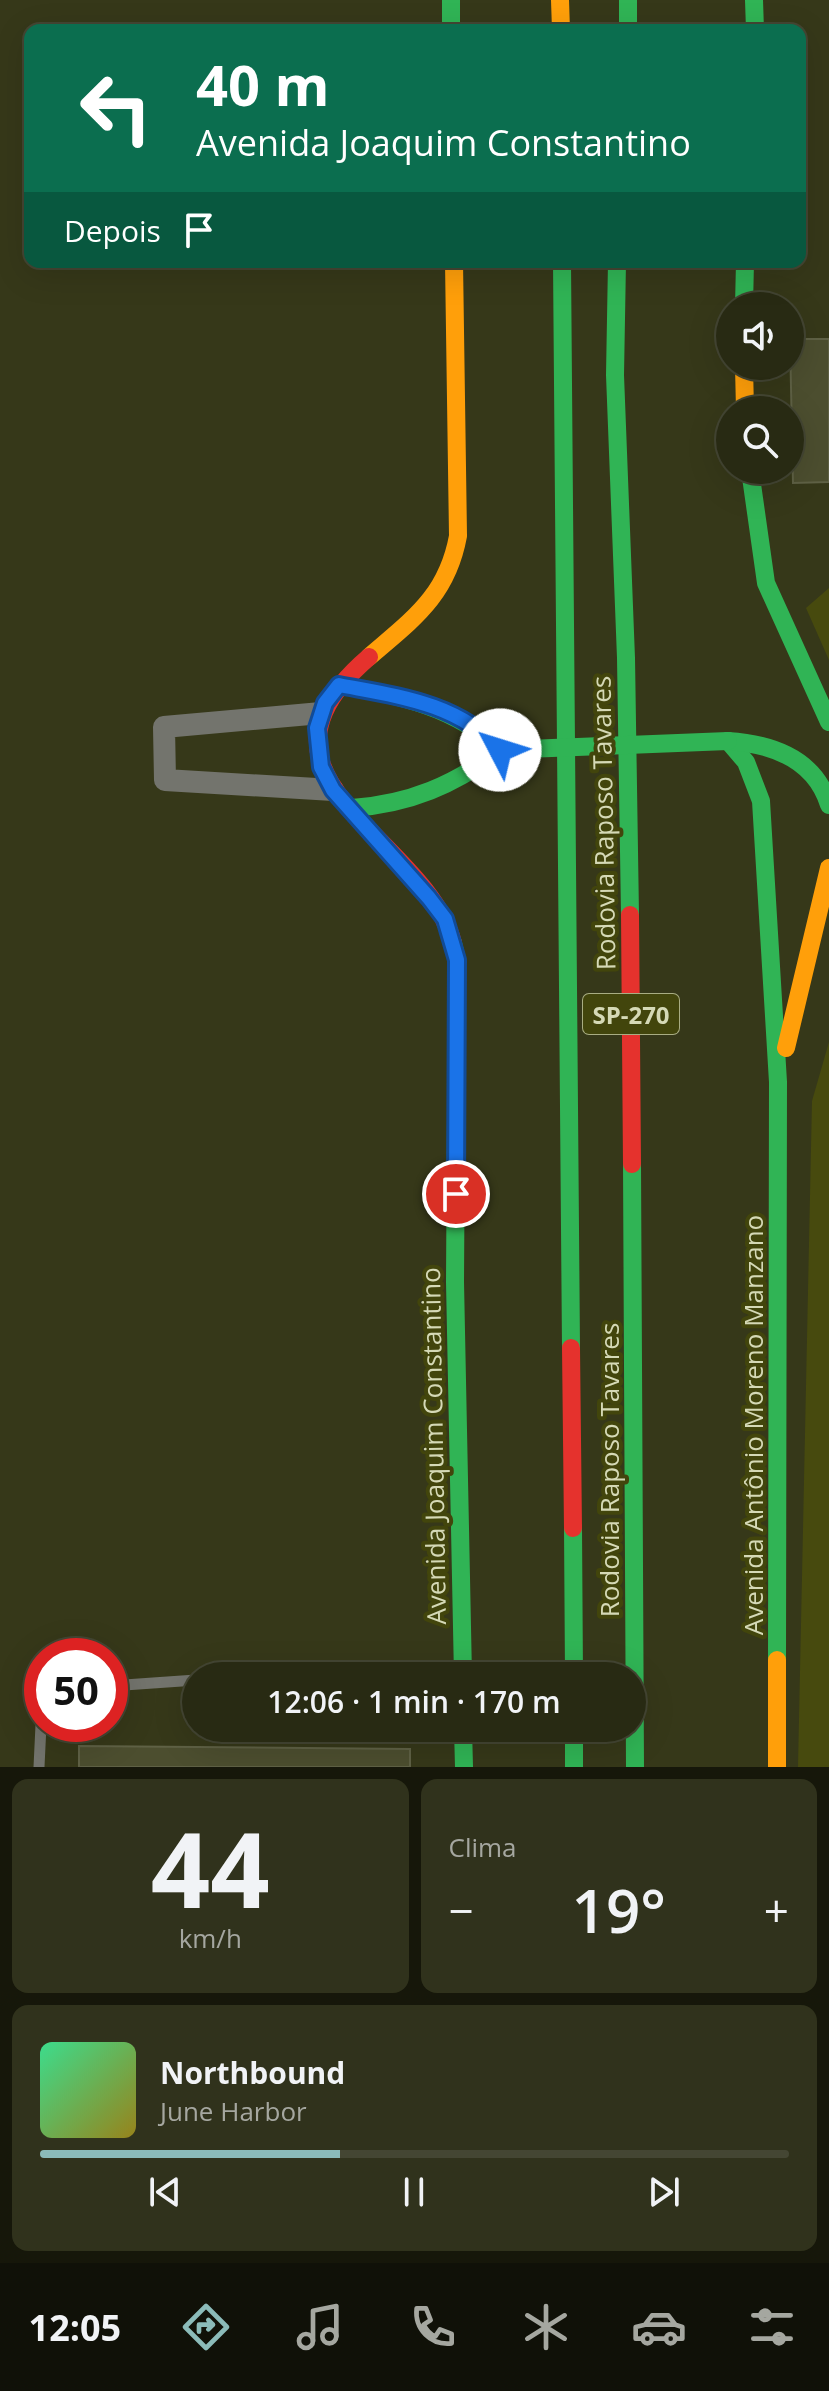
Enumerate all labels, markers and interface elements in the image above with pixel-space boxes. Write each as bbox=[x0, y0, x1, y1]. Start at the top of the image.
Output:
text: 40 m bbox=[196, 46, 330, 122]
icon: left bbox=[64, 56, 168, 160]
text: Avenida Joaquim Constantino bbox=[196, 118, 691, 167]
icon: arrive bbox=[177, 208, 221, 252]
text: Depois bbox=[64, 210, 161, 251]
map controls bbox=[716, 292, 804, 484]
button: sound bbox=[716, 292, 804, 380]
button: search bbox=[716, 396, 804, 484]
street label: Rodovia Raposo Tavares bbox=[582, 675, 624, 971]
position arrow bbox=[458, 708, 542, 792]
road number: SP-270 bbox=[583, 994, 679, 1034]
pin bbox=[422, 1160, 490, 1228]
icon: arrive bbox=[434, 1172, 478, 1216]
street label: Avenida Antônio Moreno Manzano bbox=[735, 1215, 771, 1635]
street label: Avenida Joaquim Constantino bbox=[412, 1267, 454, 1625]
street label: Rodovia Raposo Tavares bbox=[591, 1323, 627, 1617]
speed limit sign: 50 bbox=[24, 1638, 128, 1742]
text: 12:06 · 1 min · 170 m bbox=[267, 1681, 561, 1722]
text: 44 bbox=[151, 1797, 270, 1938]
text: Clima bbox=[449, 1829, 517, 1865]
text: 19° bbox=[572, 1869, 666, 1951]
text: − bbox=[449, 1880, 474, 1940]
text: + bbox=[764, 1880, 789, 1940]
text: km/h bbox=[179, 1920, 242, 1956]
text: Northbound bbox=[160, 2052, 345, 2093]
text: June Harbor bbox=[160, 2093, 307, 2129]
icon: previous bbox=[143, 2170, 187, 2214]
icon: pause bbox=[392, 2170, 436, 2214]
icon: next bbox=[642, 2170, 686, 2214]
icon: directions bbox=[178, 2299, 234, 2355]
icon: music bbox=[292, 2299, 348, 2355]
icon: phone bbox=[405, 2299, 461, 2355]
icon: climate bbox=[518, 2299, 574, 2355]
icon: car bbox=[631, 2299, 687, 2355]
icon: filters bbox=[744, 2299, 800, 2355]
text: 12:05 bbox=[29, 2303, 121, 2352]

